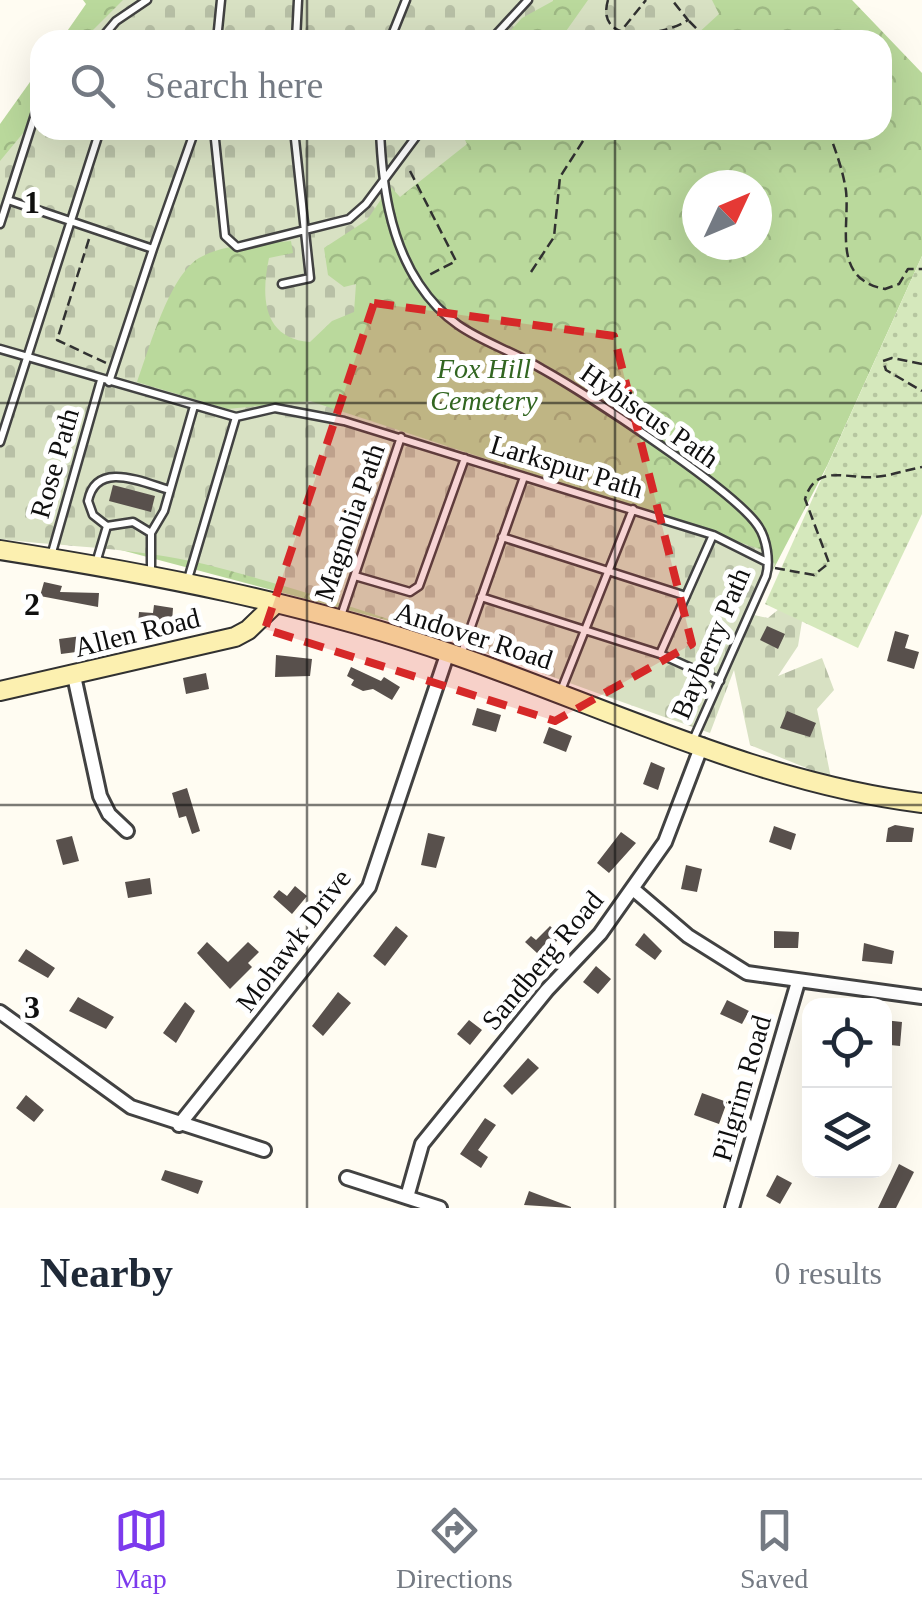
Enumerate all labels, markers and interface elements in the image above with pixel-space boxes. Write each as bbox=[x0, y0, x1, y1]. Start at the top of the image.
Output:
search box bbox=[30, 30, 892, 140]
icon: search bbox=[65, 58, 120, 113]
text: Search here bbox=[145, 64, 323, 106]
north arrow bbox=[682, 170, 772, 260]
text: 1 bbox=[24, 184, 40, 220]
park label: Fox Hill Cemetery bbox=[430, 353, 538, 416]
street label: Hybiscus Path bbox=[575, 357, 725, 474]
street label: Rose Path bbox=[24, 405, 85, 522]
street label: Larkspur Path bbox=[487, 429, 647, 504]
street label: Magnolia Path bbox=[308, 440, 391, 605]
street label: Bayberry Path bbox=[665, 563, 756, 723]
text: 2 bbox=[24, 586, 40, 622]
street label: Andover Road bbox=[391, 595, 557, 676]
street label: Allen Road bbox=[71, 602, 203, 663]
street label: Mohawk Drive bbox=[230, 863, 357, 1018]
street label: Sandberg Road bbox=[475, 885, 609, 1036]
text: 3 bbox=[24, 989, 40, 1025]
map controls bbox=[802, 998, 892, 1178]
button: locate bbox=[802, 998, 892, 1088]
street label: Pilgrim Road bbox=[706, 1012, 777, 1165]
button: layers bbox=[802, 1088, 892, 1178]
text: Nearby bbox=[40, 1250, 173, 1296]
text: 0 results bbox=[774, 1255, 882, 1291]
tab: Map bbox=[114, 1503, 169, 1595]
tab: Directions bbox=[396, 1503, 513, 1595]
tab: Saved bbox=[740, 1503, 808, 1595]

